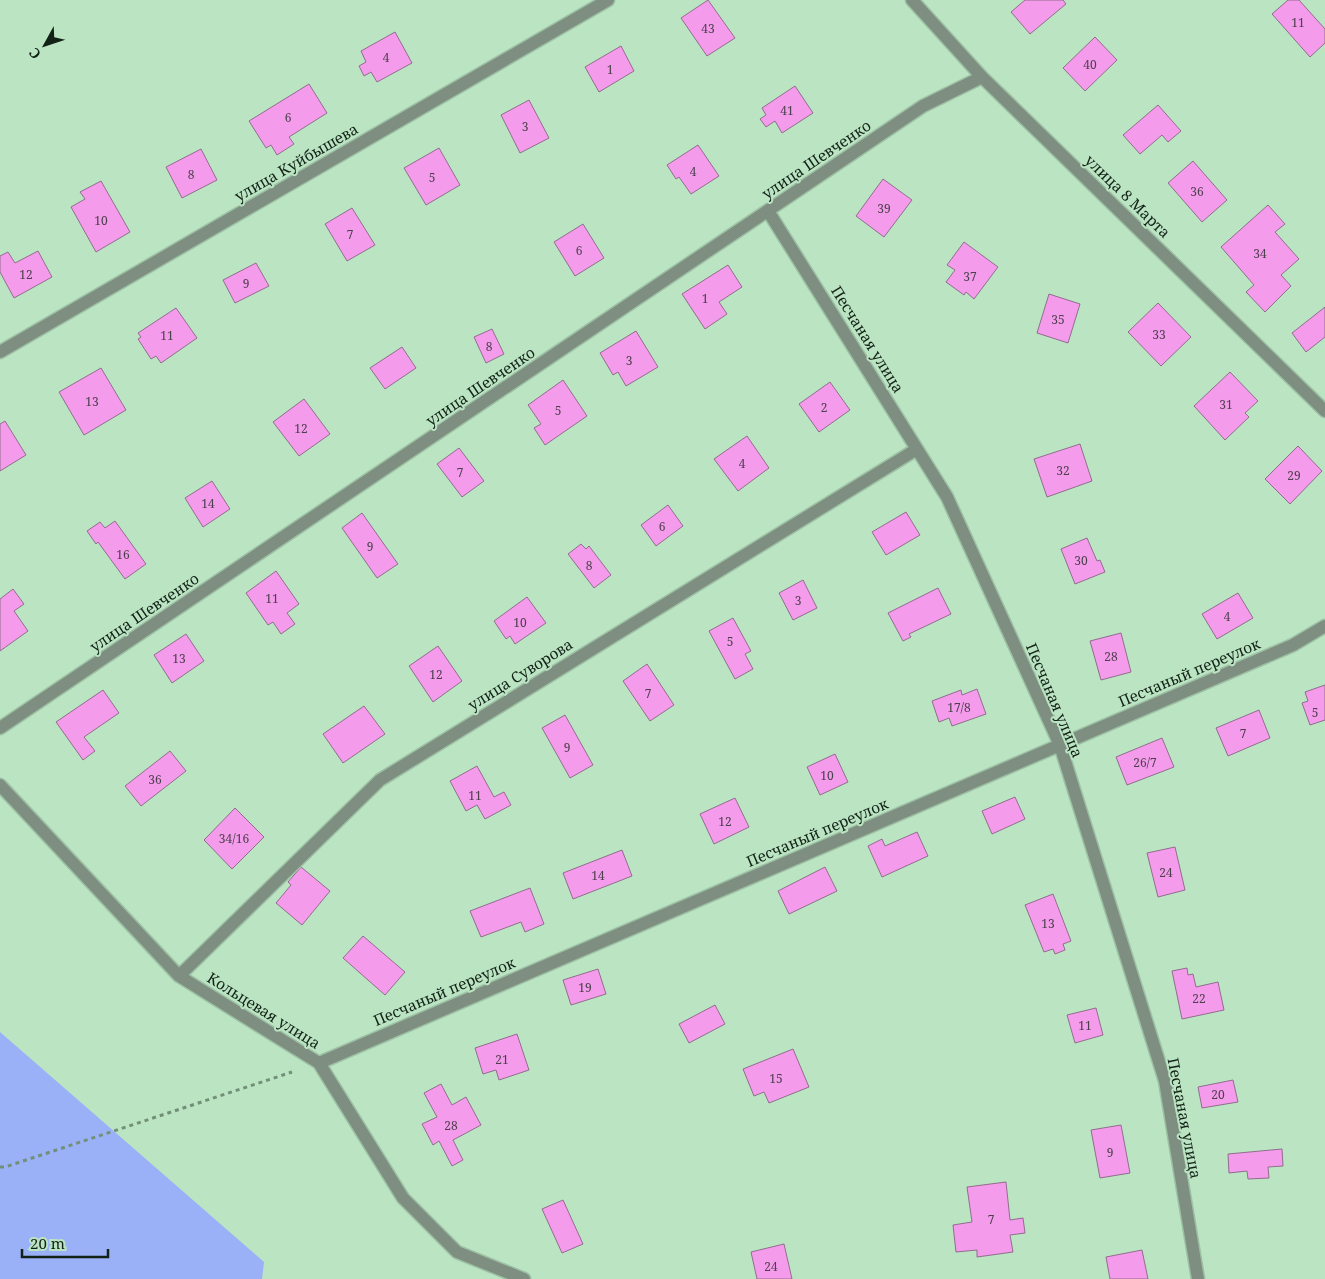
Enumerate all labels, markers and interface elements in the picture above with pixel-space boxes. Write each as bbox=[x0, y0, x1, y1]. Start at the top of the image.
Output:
house number: 11 bbox=[1291, 14, 1305, 31]
north arrow bbox=[20, 20, 70, 70]
house number: 43 bbox=[701, 20, 715, 37]
text: С bbox=[24, 44, 45, 63]
house number: 4 bbox=[383, 49, 390, 66]
house number: 40 bbox=[1083, 56, 1097, 73]
house number: 1 bbox=[607, 61, 613, 78]
house number: 41 bbox=[780, 102, 794, 119]
house number: 6 bbox=[285, 109, 292, 126]
street label: улица Шевченко bbox=[757, 115, 875, 203]
street label: улица Куйбышева bbox=[231, 118, 361, 206]
house number: 3 bbox=[522, 118, 529, 135]
street label: улица 8 Марта bbox=[1081, 150, 1175, 242]
house number: 4 bbox=[690, 163, 697, 180]
house number: 8 bbox=[188, 166, 195, 183]
house number: 5 bbox=[429, 169, 435, 186]
house number: 36 bbox=[1190, 183, 1204, 200]
house number: 39 bbox=[877, 200, 891, 217]
house number: 10 bbox=[94, 212, 108, 229]
house number: 7 bbox=[347, 226, 354, 243]
house number: 6 bbox=[576, 242, 583, 259]
house number: 34 bbox=[1253, 245, 1267, 262]
house number: 12 bbox=[19, 266, 33, 283]
house number: 37 bbox=[963, 268, 977, 285]
house number: 9 bbox=[243, 275, 249, 292]
street label: Песчаная улица bbox=[827, 282, 909, 396]
house number: 1 bbox=[702, 290, 708, 307]
house number: 35 bbox=[1051, 311, 1065, 328]
house number: 33 bbox=[1152, 326, 1166, 343]
house number: 11 bbox=[160, 327, 174, 344]
house number: 8 bbox=[486, 338, 493, 355]
street label: улица Шевченко bbox=[421, 342, 539, 430]
house number: 3 bbox=[626, 352, 633, 369]
house number: 13 bbox=[85, 393, 99, 410]
house number: 31 bbox=[1219, 396, 1233, 413]
house number: 2 bbox=[821, 399, 827, 416]
house number: 5 bbox=[555, 402, 561, 419]
house number: 12 bbox=[294, 420, 308, 437]
house number: 4 bbox=[739, 455, 746, 472]
house number: 32 bbox=[1056, 462, 1070, 479]
house number: 7 bbox=[457, 464, 464, 481]
house number: 29 bbox=[1287, 467, 1301, 484]
house number: 14 bbox=[201, 495, 215, 512]
house number: 6 bbox=[659, 518, 666, 535]
house number: 9 bbox=[367, 538, 373, 555]
house number: 16 bbox=[116, 546, 130, 563]
house number: 30 bbox=[1074, 552, 1088, 569]
house number: 8 bbox=[586, 557, 593, 574]
street label: улица Шевченко bbox=[85, 568, 203, 656]
house number: 11 bbox=[265, 590, 279, 607]
house number: 3 bbox=[795, 592, 802, 609]
house number: 4 bbox=[1224, 608, 1231, 625]
house number: 10 bbox=[513, 614, 527, 631]
house number: 5 bbox=[727, 633, 733, 650]
street label: Песчаный переулок bbox=[1115, 633, 1263, 711]
street label: улица Суворова bbox=[464, 634, 576, 714]
street label: Песчаная улица bbox=[1022, 640, 1088, 760]
house number: 28 bbox=[1104, 648, 1118, 665]
house number: 13 bbox=[172, 650, 186, 667]
house number: 12 bbox=[429, 666, 443, 683]
house number: 7 bbox=[645, 685, 652, 702]
house number: 17/8 bbox=[947, 699, 971, 716]
house number: 5 bbox=[1312, 704, 1318, 721]
house number: 7 bbox=[1240, 725, 1247, 742]
house number: 9 bbox=[564, 739, 570, 756]
house number: 26/7 bbox=[1133, 754, 1157, 771]
house number: 10 bbox=[820, 767, 834, 784]
house number: 36 bbox=[148, 771, 162, 788]
house number: 11 bbox=[468, 787, 482, 804]
street label: Песчаный переулок bbox=[743, 793, 891, 871]
house number: 12 bbox=[718, 813, 732, 830]
house number: 34/16 bbox=[219, 830, 249, 847]
house number: 24 bbox=[1159, 864, 1173, 881]
house number: 14 bbox=[591, 867, 605, 884]
house number: 13 bbox=[1041, 915, 1055, 932]
street label: Песчаный переулок bbox=[370, 952, 518, 1030]
street label: Кольцевая улица bbox=[204, 967, 324, 1053]
house number: 19 bbox=[578, 979, 592, 996]
house number: 22 bbox=[1192, 990, 1206, 1007]
house number: 11 bbox=[1078, 1017, 1092, 1034]
house number: 21 bbox=[495, 1051, 509, 1068]
street label: Песчаная улица bbox=[1163, 1056, 1207, 1180]
house number: 15 bbox=[769, 1070, 783, 1087]
house number: 20 bbox=[1211, 1086, 1225, 1103]
house number: 28 bbox=[444, 1117, 458, 1134]
house number: 9 bbox=[1107, 1144, 1113, 1161]
house number: 7 bbox=[988, 1211, 995, 1228]
scale bar bbox=[22, 1226, 109, 1258]
text: 20 m bbox=[30, 1233, 65, 1253]
house number: 24 bbox=[764, 1258, 778, 1275]

